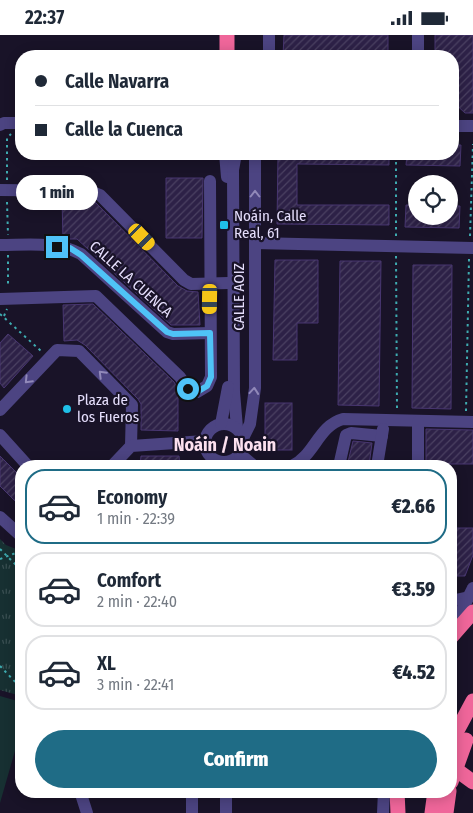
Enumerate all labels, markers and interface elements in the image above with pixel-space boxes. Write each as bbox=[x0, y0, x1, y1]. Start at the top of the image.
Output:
text: 22:37 bbox=[25, 6, 64, 29]
text: Calle Navarra bbox=[65, 70, 169, 93]
text: Calle la Cuenca bbox=[65, 118, 183, 141]
callout: 1 min bbox=[16, 175, 98, 209]
map controls bbox=[408, 175, 458, 225]
button: locate bbox=[408, 175, 458, 225]
text: 1 min bbox=[40, 183, 74, 202]
one-way arrow bbox=[250, 189, 260, 197]
place label: Noáin, Calle Real, 61 bbox=[234, 207, 306, 242]
marker: Noáin, Calle Real, 61 bbox=[218, 219, 230, 231]
car bbox=[126, 221, 157, 253]
route end bbox=[46, 236, 68, 258]
street label: CALLE LA CUENCA bbox=[86, 237, 176, 321]
street label: CALLE AOIZ bbox=[230, 263, 248, 331]
car bbox=[202, 284, 217, 314]
one-way arrow bbox=[99, 371, 108, 380]
one-way arrow bbox=[25, 374, 34, 383]
route start bbox=[177, 378, 199, 400]
one-way arrow bbox=[248, 387, 259, 395]
place label: Plaza de los Fueros bbox=[77, 391, 139, 426]
marker: Plaza de los Fueros bbox=[61, 403, 73, 415]
district label: Noáin / Noain bbox=[174, 434, 276, 456]
icon: car bbox=[37, 484, 82, 529]
text: Economy bbox=[97, 486, 167, 509]
text: €2.66 bbox=[392, 495, 435, 518]
text: 1 min · 22:39 bbox=[97, 509, 175, 528]
icon: car bbox=[37, 567, 82, 612]
text: Comfort bbox=[97, 569, 161, 592]
text: €3.59 bbox=[392, 578, 435, 601]
text: 2 min · 22:40 bbox=[97, 592, 177, 611]
icon: car bbox=[37, 650, 82, 695]
text: XL bbox=[97, 652, 116, 675]
text: €4.52 bbox=[393, 661, 435, 684]
text: 3 min · 22:41 bbox=[97, 675, 174, 694]
button: Confirm bbox=[35, 730, 437, 788]

